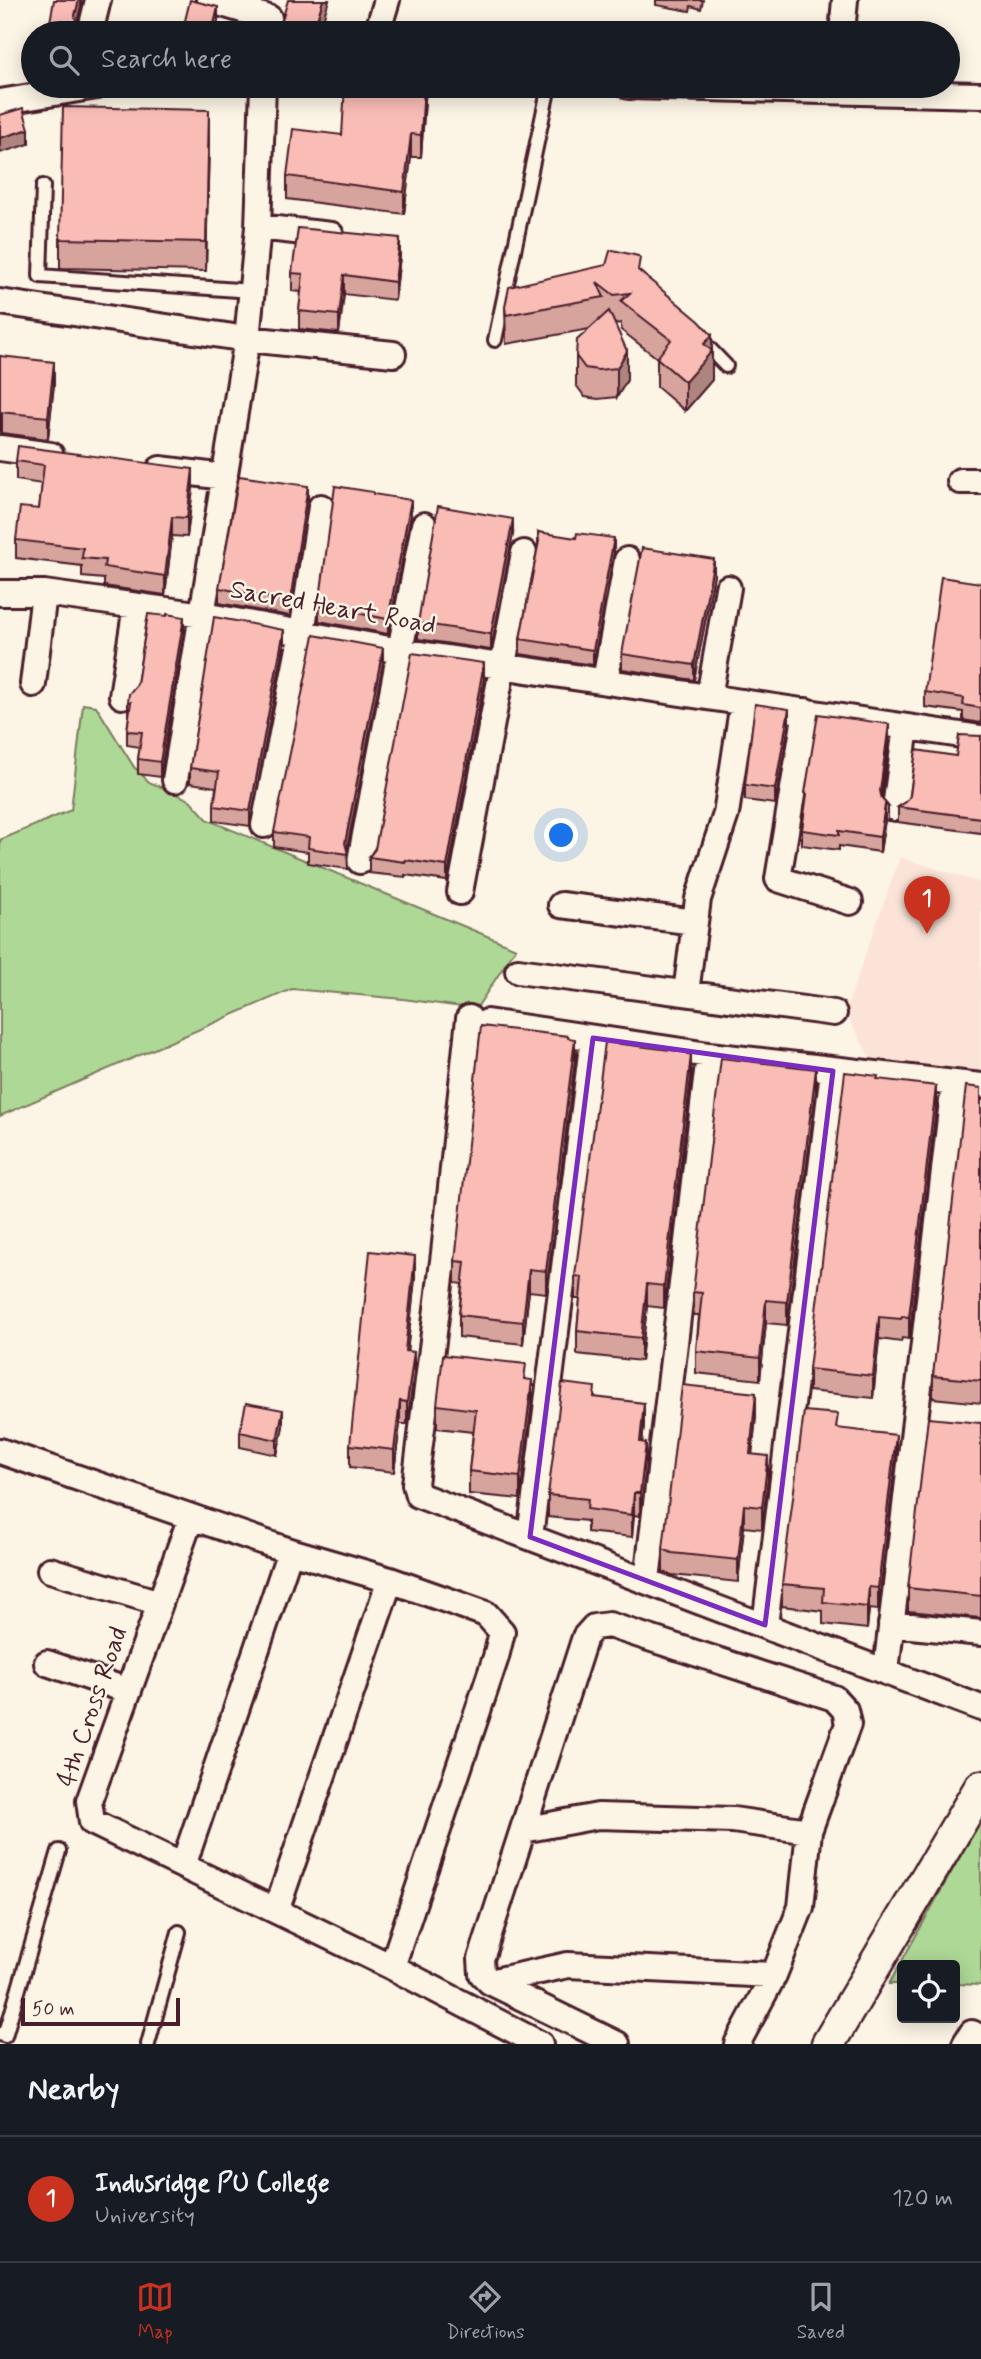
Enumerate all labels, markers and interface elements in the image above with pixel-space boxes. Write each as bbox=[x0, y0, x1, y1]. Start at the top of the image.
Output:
search box bbox=[21, 21, 960, 98]
icon: search bbox=[45, 41, 83, 79]
text: Search here bbox=[101, 43, 232, 77]
street label: Sacred Heart Road bbox=[227, 573, 439, 643]
your location bbox=[544, 818, 578, 852]
pin: 1 bbox=[904, 876, 950, 934]
street label: 4th Cross Road bbox=[50, 1623, 136, 1791]
map controls bbox=[897, 1960, 960, 2023]
button: locate bbox=[897, 1960, 960, 2023]
scale bar bbox=[21, 1995, 180, 2027]
text: 50 m bbox=[32, 1997, 75, 2022]
text: Nearby bbox=[28, 2070, 119, 2109]
text: Indusridge PU College bbox=[95, 2167, 330, 2201]
text: 1 bbox=[46, 2184, 56, 2214]
text: 120 m bbox=[892, 2184, 953, 2214]
text: University bbox=[95, 2201, 195, 2231]
tab: Map bbox=[136, 2278, 174, 2345]
tab: Directions bbox=[446, 2278, 525, 2345]
tab: Saved bbox=[797, 2278, 845, 2345]

